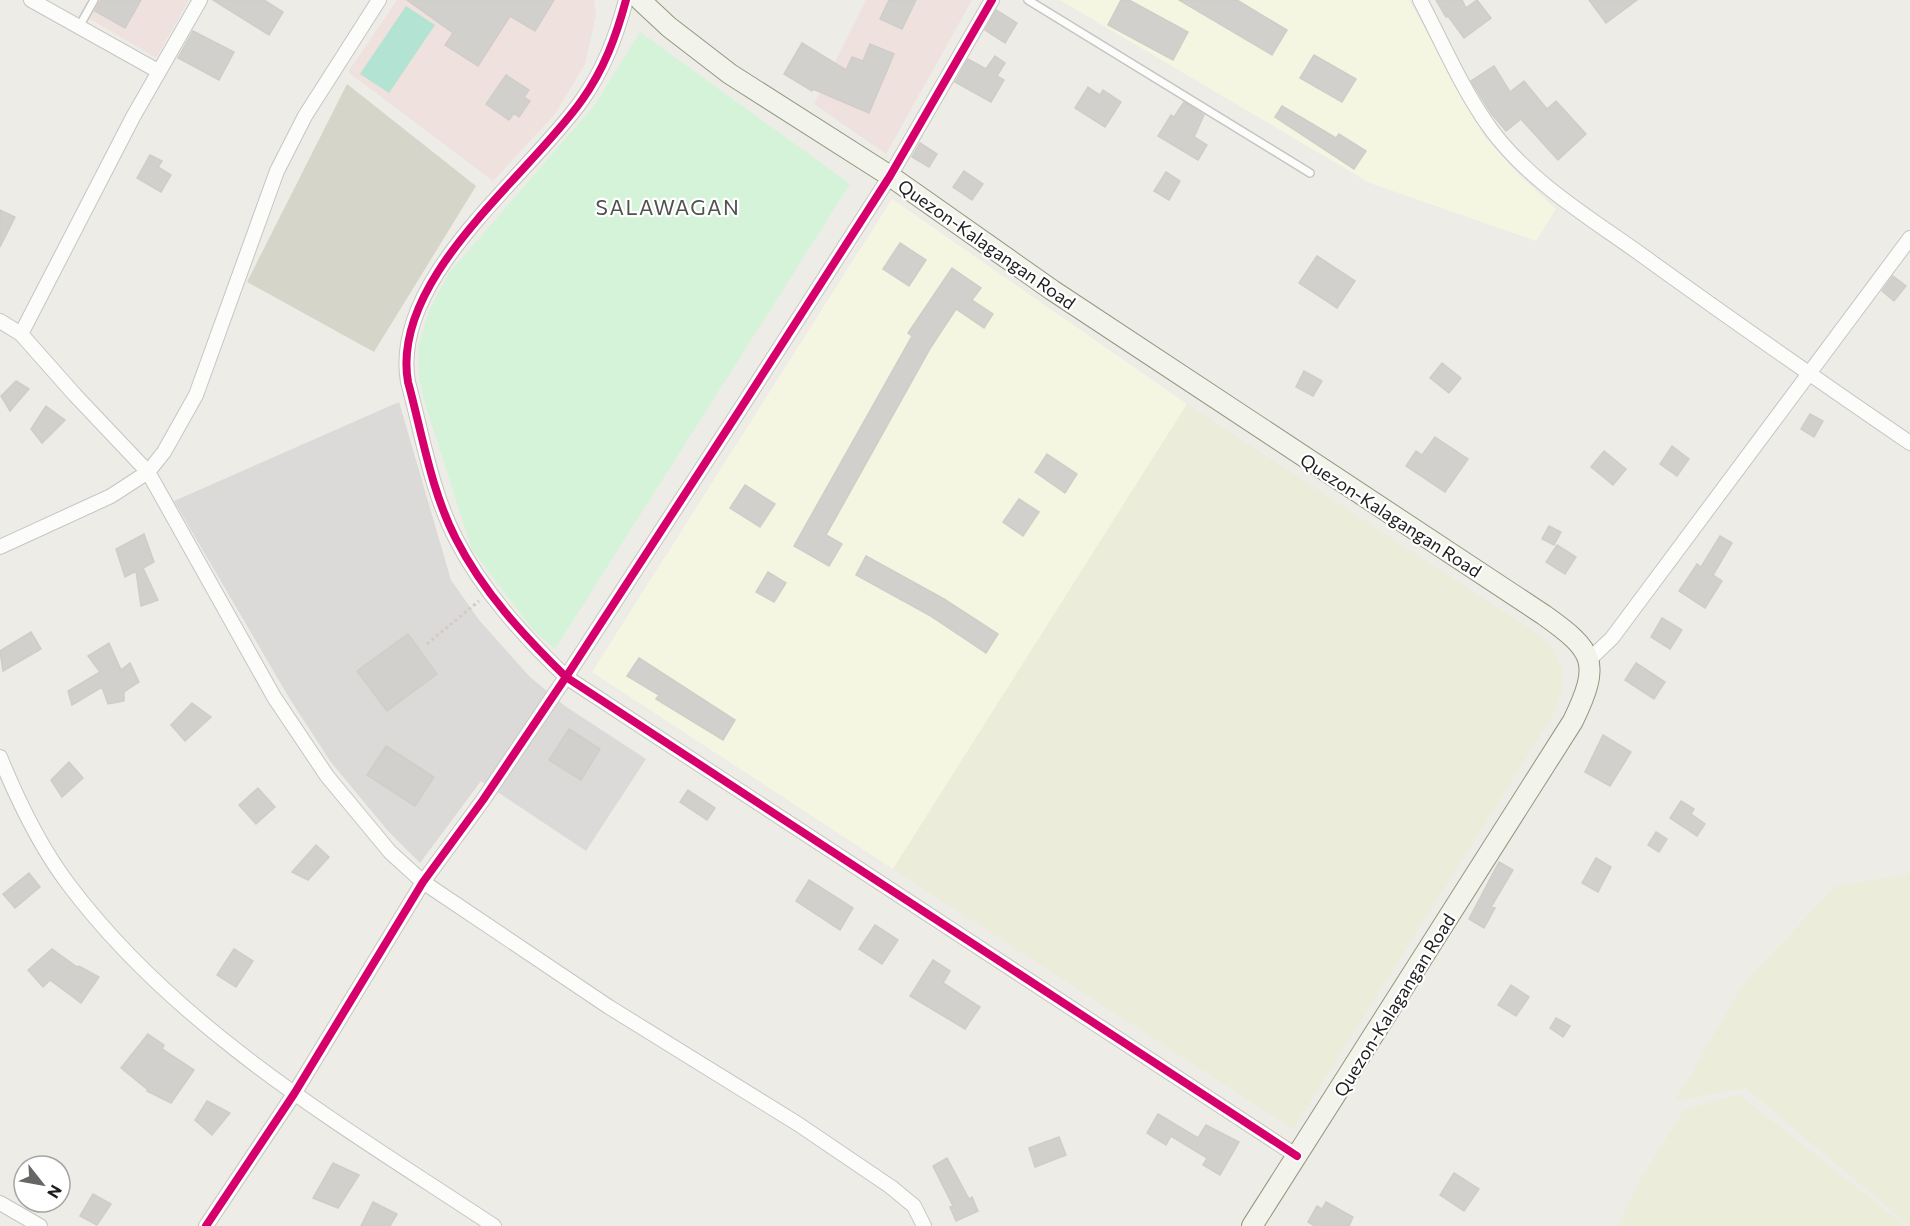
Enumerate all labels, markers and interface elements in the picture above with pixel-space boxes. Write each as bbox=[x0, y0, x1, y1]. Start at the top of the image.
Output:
street label: Quezon-Kalagangan Road bbox=[894, 174, 1080, 314]
district label: SALAWAGAN bbox=[596, 194, 740, 219]
street label: Quezon-Kalagangan Road bbox=[1296, 448, 1486, 582]
street label: Quezon-Kalagangan Road bbox=[1329, 909, 1459, 1101]
north arrow bbox=[12, 1154, 72, 1214]
text: N bbox=[44, 1182, 67, 1202]

